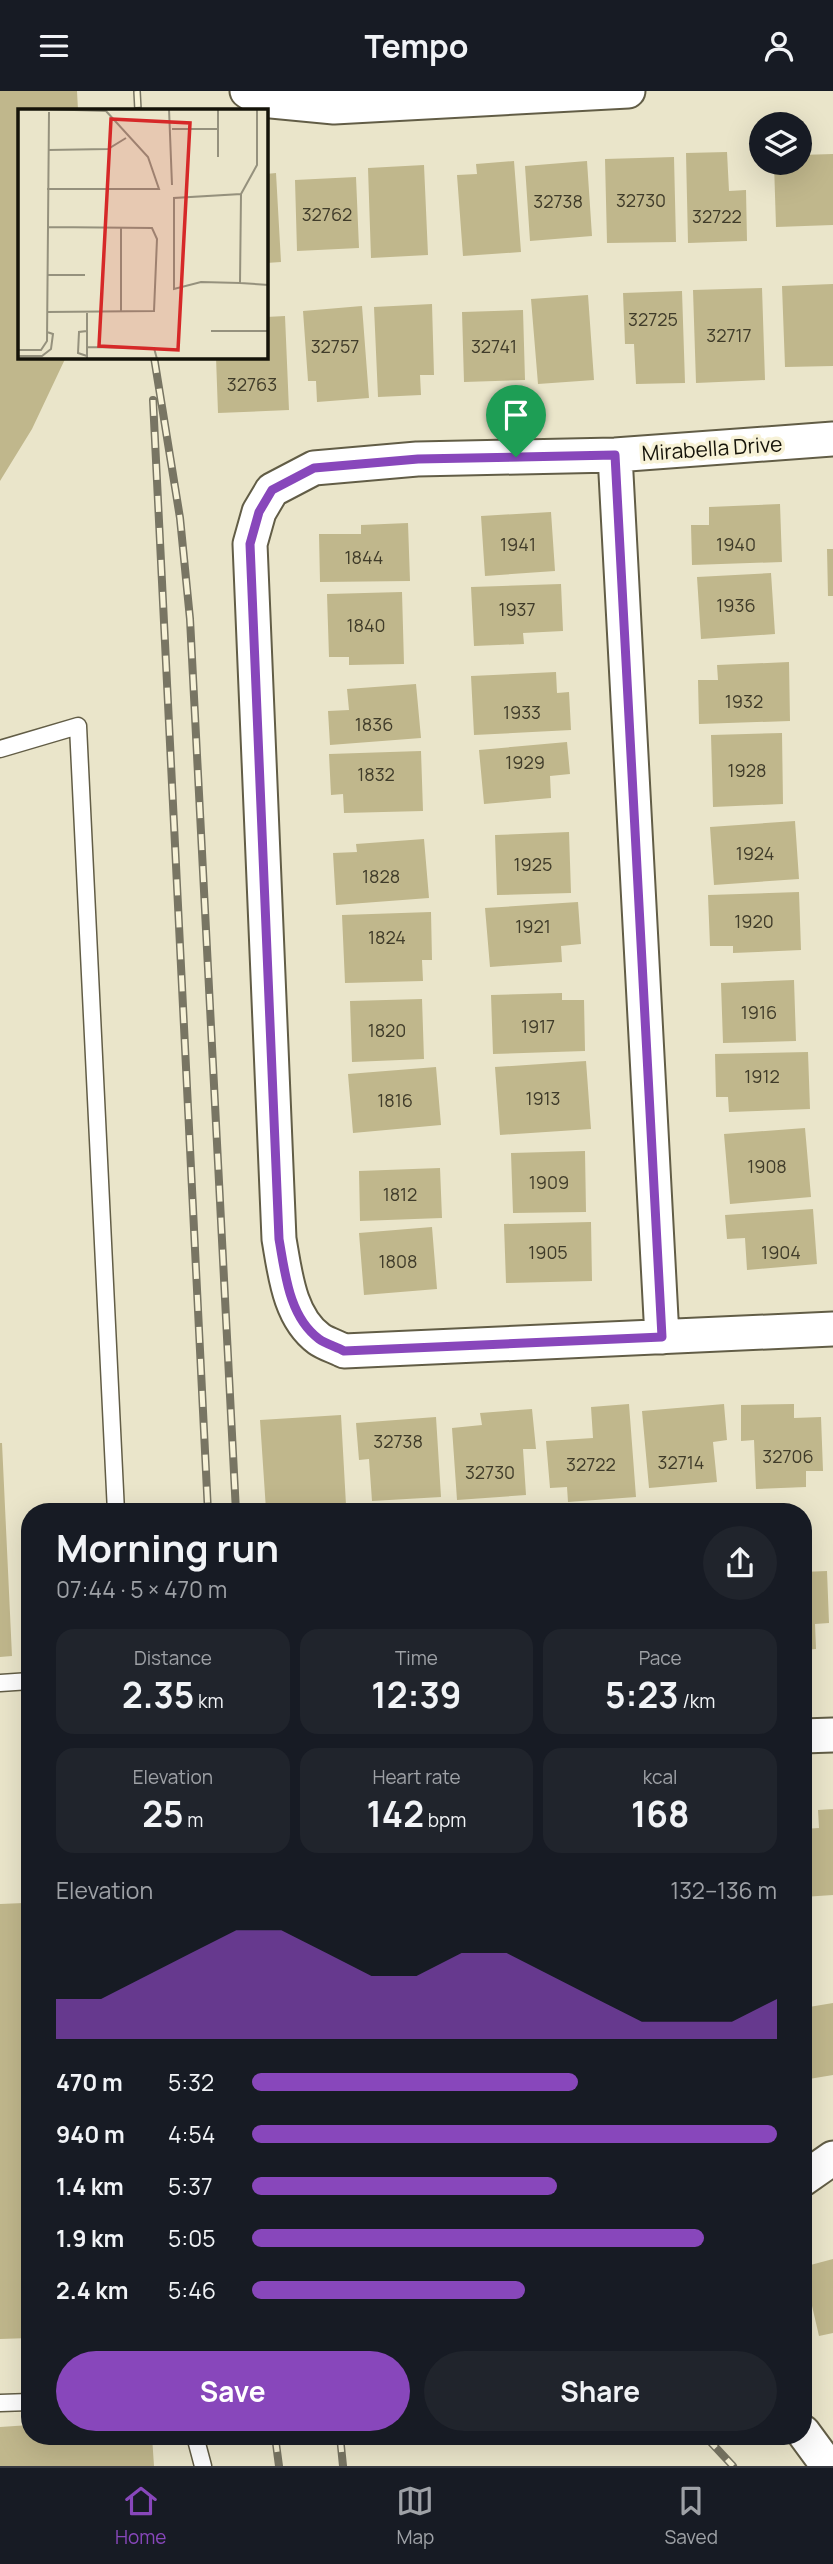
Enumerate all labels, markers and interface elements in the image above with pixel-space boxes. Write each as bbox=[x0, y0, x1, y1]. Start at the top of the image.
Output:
text: Tempo bbox=[365, 24, 468, 68]
icon: menu bbox=[35, 27, 73, 65]
icon: person bbox=[760, 27, 798, 65]
inset map bbox=[18, 109, 268, 359]
map controls bbox=[749, 112, 812, 175]
button: layers bbox=[749, 112, 812, 175]
house number: 32730 bbox=[616, 188, 666, 212]
house number: 32738 bbox=[533, 189, 583, 213]
house number: 32762 bbox=[302, 202, 352, 226]
house number: 32722 bbox=[692, 204, 742, 228]
house number: 32725 bbox=[628, 307, 678, 331]
house number: 32717 bbox=[706, 323, 752, 347]
house number: 32757 bbox=[311, 334, 359, 358]
house number: 32741 bbox=[471, 334, 517, 358]
house number: 32763 bbox=[227, 372, 277, 396]
pin bbox=[486, 385, 546, 457]
icon: arrive bbox=[497, 396, 535, 434]
street label: Mirabella Drive bbox=[641, 429, 783, 467]
house number: 1941 bbox=[500, 532, 536, 556]
house number: 1940 bbox=[716, 532, 756, 556]
house number: 1844 bbox=[345, 545, 383, 569]
house number: 1936 bbox=[716, 593, 756, 617]
house number: 1937 bbox=[498, 597, 536, 621]
house number: 1840 bbox=[346, 613, 386, 637]
house number: 1932 bbox=[725, 689, 763, 713]
house number: 1933 bbox=[503, 700, 541, 724]
house number: 1836 bbox=[355, 712, 393, 736]
house number: 1929 bbox=[505, 750, 545, 774]
house number: 1928 bbox=[728, 758, 766, 782]
house number: 1832 bbox=[357, 762, 395, 786]
house number: 1924 bbox=[736, 841, 774, 865]
house number: 1925 bbox=[514, 852, 552, 876]
house number: 1828 bbox=[362, 864, 400, 888]
house number: 1920 bbox=[734, 909, 774, 933]
house number: 1921 bbox=[515, 914, 551, 938]
house number: 1824 bbox=[368, 925, 406, 949]
house number: 1916 bbox=[741, 1000, 777, 1024]
house number: 1917 bbox=[521, 1014, 555, 1038]
house number: 1820 bbox=[368, 1018, 406, 1042]
house number: 1912 bbox=[744, 1064, 780, 1088]
house number: 1913 bbox=[525, 1086, 561, 1110]
house number: 1816 bbox=[377, 1088, 413, 1112]
house number: 1908 bbox=[747, 1154, 787, 1178]
house number: 1909 bbox=[529, 1170, 569, 1194]
house number: 1812 bbox=[383, 1182, 417, 1206]
house number: 1905 bbox=[528, 1240, 568, 1264]
house number: 1904 bbox=[761, 1240, 801, 1264]
house number: 1808 bbox=[379, 1249, 417, 1273]
house number: 32738 bbox=[373, 1429, 423, 1453]
house number: 32706 bbox=[762, 1444, 814, 1468]
house number: 32714 bbox=[658, 1450, 704, 1474]
house number: 32722 bbox=[566, 1452, 616, 1476]
house number: 32730 bbox=[465, 1460, 515, 1484]
text: Morning run bbox=[56, 1521, 279, 1573]
button: share bbox=[703, 1526, 777, 1600]
text: 07:44 · 5 × 470 m bbox=[56, 1573, 227, 1605]
text: Distance bbox=[134, 1645, 212, 1671]
text: Time bbox=[395, 1645, 438, 1671]
text: Pace bbox=[639, 1645, 682, 1671]
text: 2.35 bbox=[122, 1671, 194, 1719]
text: 12:39 bbox=[371, 1671, 462, 1719]
text: 5:23 bbox=[605, 1671, 679, 1719]
text: km bbox=[194, 1688, 224, 1714]
text: /km bbox=[679, 1688, 715, 1714]
text: Elevation bbox=[133, 1764, 213, 1790]
text: Heart rate bbox=[372, 1764, 461, 1790]
text: kcal bbox=[643, 1764, 678, 1790]
text: 25 bbox=[142, 1790, 184, 1838]
text: 142 bbox=[367, 1790, 424, 1838]
text: 168 bbox=[631, 1790, 689, 1838]
text: m bbox=[184, 1807, 203, 1833]
text: bpm bbox=[424, 1807, 466, 1833]
text: Elevation bbox=[56, 1874, 153, 1906]
text: 132–136 m bbox=[670, 1874, 777, 1906]
text: 470 m bbox=[56, 2066, 123, 2098]
text: 5:32 bbox=[168, 2066, 214, 2098]
text: 940 m bbox=[56, 2118, 125, 2150]
text: 4:54 bbox=[168, 2118, 215, 2150]
text: 1.4 km bbox=[56, 2170, 124, 2202]
text: 5:37 bbox=[168, 2170, 212, 2202]
text: 1.9 km bbox=[56, 2222, 124, 2254]
text: 5:05 bbox=[168, 2222, 215, 2254]
text: 2.4 km bbox=[56, 2274, 128, 2306]
text: 5:46 bbox=[168, 2274, 216, 2306]
button: Save bbox=[56, 2351, 410, 2431]
button: Share bbox=[424, 2351, 777, 2431]
tab: Home bbox=[115, 2482, 166, 2550]
tab: Map bbox=[396, 2482, 434, 2550]
tab: Saved bbox=[664, 2482, 718, 2550]

